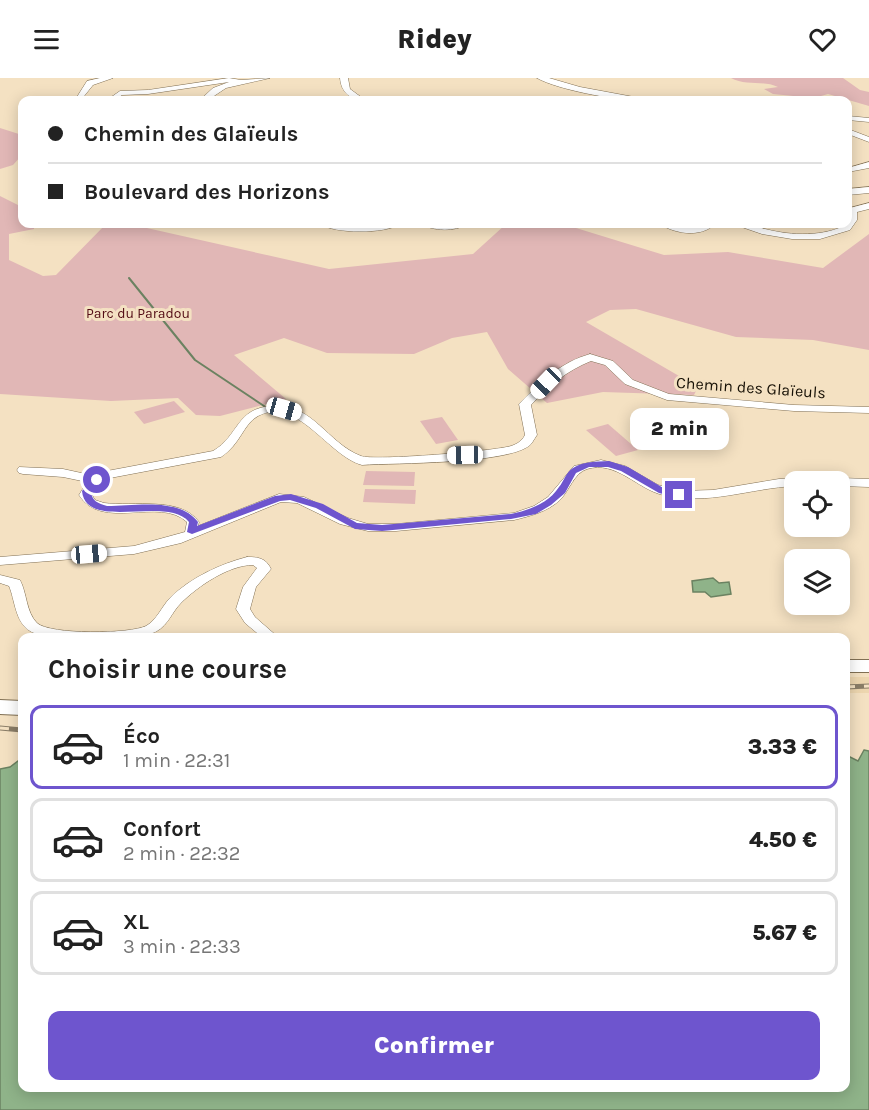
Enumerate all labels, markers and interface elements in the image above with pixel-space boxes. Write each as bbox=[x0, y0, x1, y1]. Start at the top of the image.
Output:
icon: menu bbox=[30, 23, 63, 56]
text: Ridey bbox=[397, 23, 472, 55]
icon: heart bbox=[806, 23, 839, 56]
text: Chemin des Glaïeuls bbox=[84, 121, 298, 147]
text: Boulevard des Horizons bbox=[84, 179, 330, 205]
park label: Parc du Paradou bbox=[86, 305, 190, 322]
car bbox=[527, 364, 565, 402]
street label: Chemin des Glaïeuls bbox=[676, 373, 826, 402]
car bbox=[264, 395, 304, 423]
callout: 2 min bbox=[630, 408, 728, 450]
text: 2 min bbox=[651, 417, 708, 440]
car bbox=[447, 446, 483, 464]
route start bbox=[83, 466, 110, 493]
map controls bbox=[784, 471, 850, 615]
button: locate bbox=[784, 471, 850, 537]
route end bbox=[665, 481, 692, 508]
car bbox=[70, 543, 108, 565]
button: layers bbox=[784, 549, 850, 615]
text: Choisir une course bbox=[48, 653, 287, 685]
icon: car bbox=[51, 720, 105, 774]
text: Éco bbox=[123, 723, 160, 749]
text: 3.33 € bbox=[748, 734, 817, 760]
text: 1 min · 22:31 bbox=[123, 749, 230, 772]
icon: car bbox=[51, 813, 105, 867]
text: Confort bbox=[123, 816, 201, 842]
text: 4.50 € bbox=[749, 827, 817, 853]
text: 2 min · 22:32 bbox=[123, 842, 240, 865]
icon: car bbox=[51, 906, 105, 960]
text: XL bbox=[123, 909, 149, 935]
text: 5.67 € bbox=[752, 920, 817, 946]
text: 3 min · 22:33 bbox=[123, 935, 241, 958]
button: Confirmer bbox=[48, 1011, 820, 1080]

